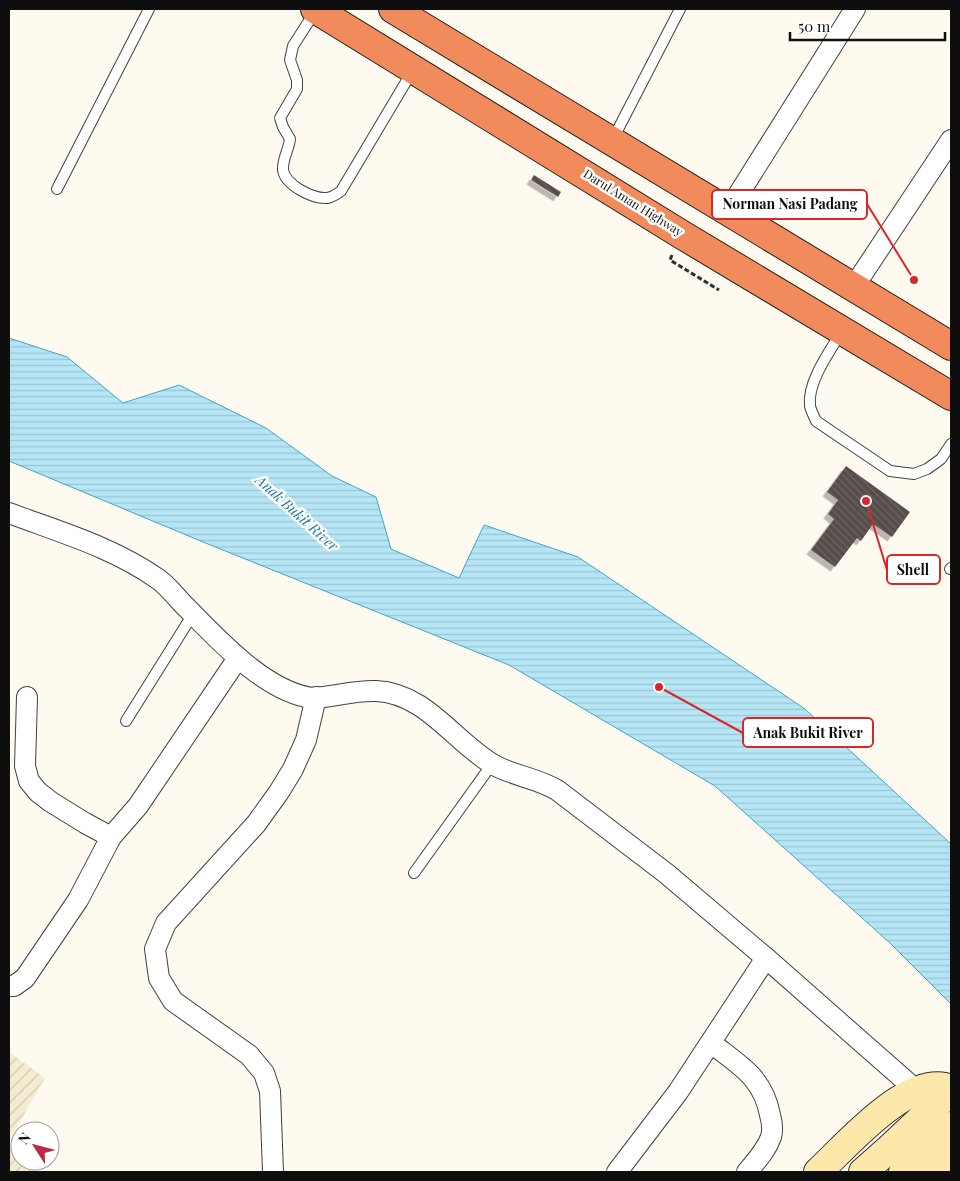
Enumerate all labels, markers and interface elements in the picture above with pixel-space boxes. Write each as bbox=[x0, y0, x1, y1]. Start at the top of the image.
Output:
scale bar bbox=[790, 10, 945, 42]
text: 50 m bbox=[798, 16, 831, 36]
street label: Darul Aman Highway bbox=[581, 165, 686, 239]
callout: Norman Nasi Padang bbox=[712, 190, 867, 219]
text: Norman Nasi Padang bbox=[722, 194, 858, 213]
water label: Anak Bukit River bbox=[251, 469, 343, 555]
callout: Shell bbox=[887, 555, 940, 584]
text: Shell bbox=[897, 560, 930, 579]
callout: Anak Bukit River bbox=[743, 718, 873, 747]
text: Anak Bukit River bbox=[752, 723, 863, 742]
north arrow bbox=[10, 1121, 60, 1171]
text: N bbox=[13, 1128, 35, 1148]

